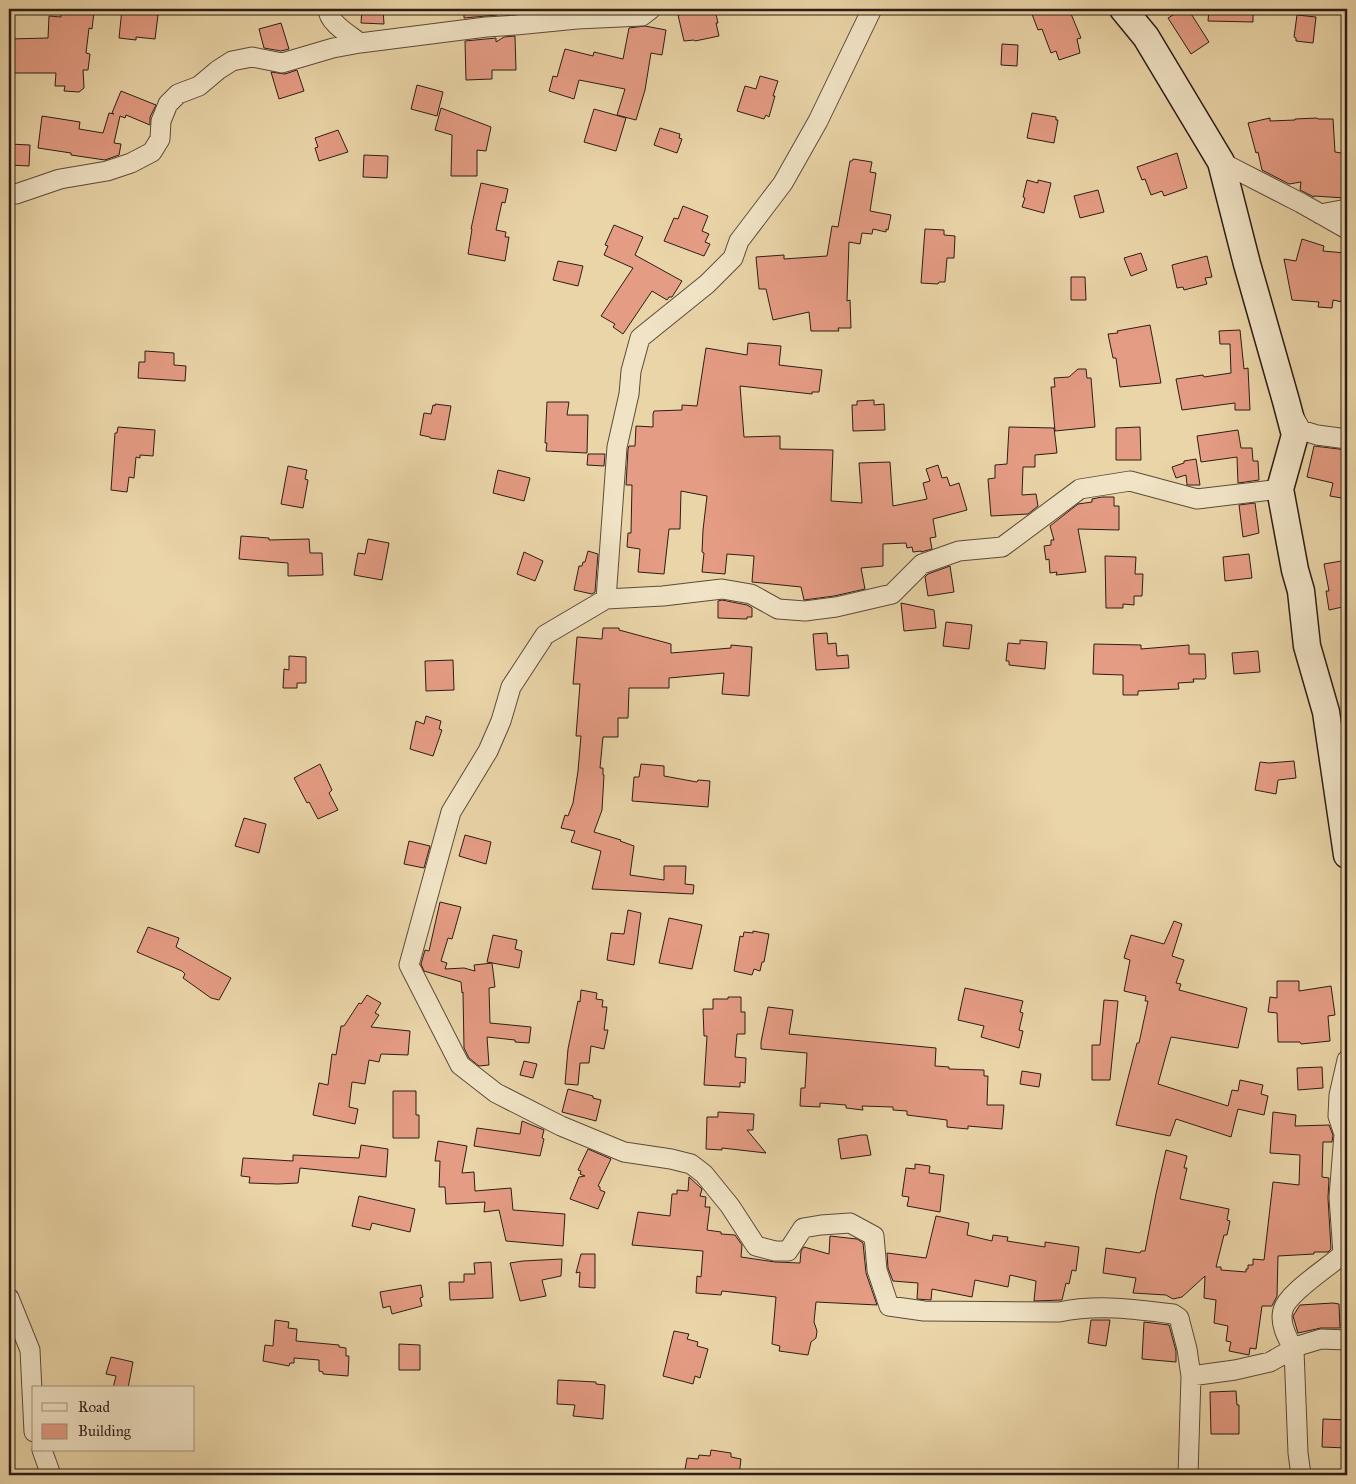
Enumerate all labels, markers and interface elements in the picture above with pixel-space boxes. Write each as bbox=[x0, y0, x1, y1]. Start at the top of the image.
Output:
legend bbox=[32, 1386, 195, 1452]
text: Road bbox=[78, 1398, 110, 1416]
text: Building bbox=[78, 1422, 132, 1440]

